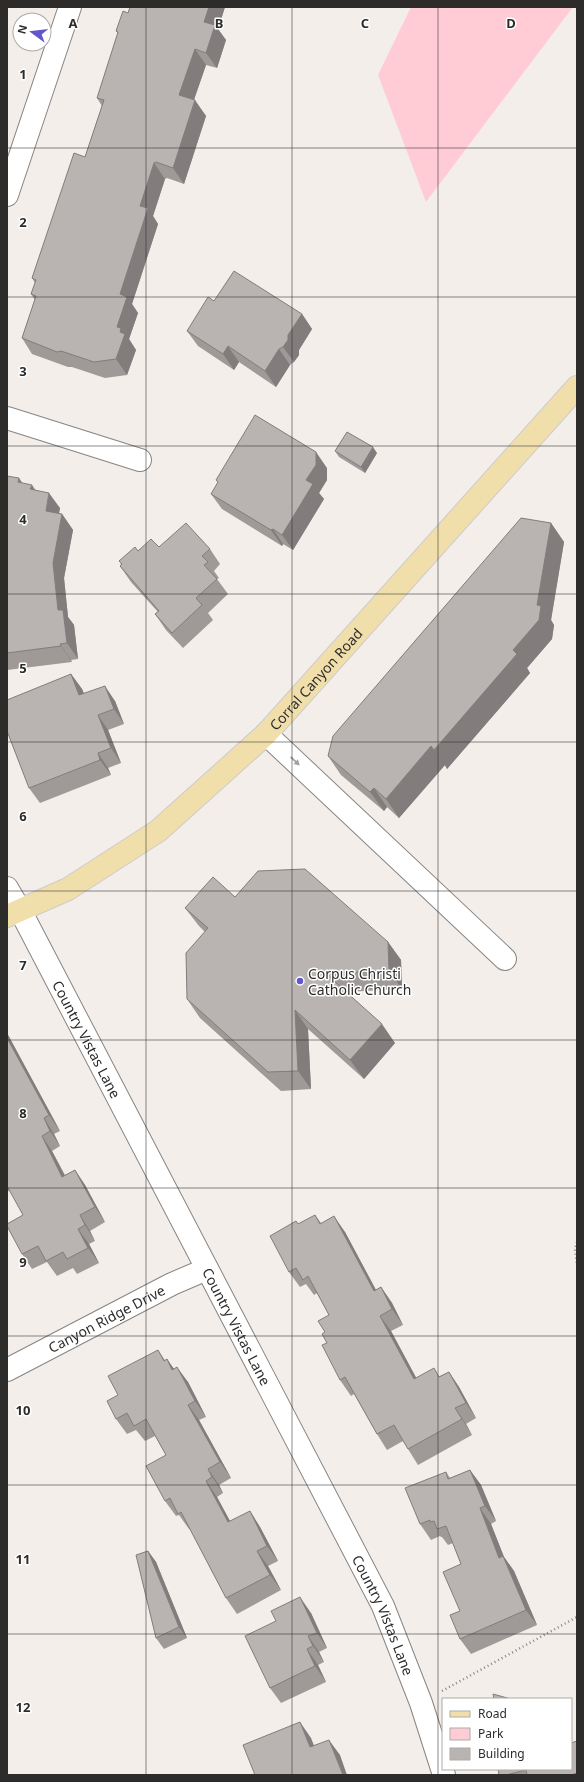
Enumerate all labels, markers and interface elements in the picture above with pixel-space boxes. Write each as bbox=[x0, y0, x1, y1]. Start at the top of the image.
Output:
north arrow bbox=[12, 12, 52, 52]
text: A bbox=[69, 14, 78, 32]
text: B bbox=[215, 14, 223, 32]
text: C bbox=[361, 14, 369, 32]
text: D bbox=[506, 14, 516, 32]
text: N bbox=[13, 23, 30, 36]
text: 1 bbox=[19, 65, 27, 83]
text: 2 bbox=[19, 213, 27, 231]
text: 3 bbox=[19, 362, 27, 380]
text: 4 bbox=[19, 510, 27, 528]
street label: Corral Canyon Road bbox=[265, 624, 366, 734]
text: 5 bbox=[19, 659, 27, 677]
one-way arrow bbox=[290, 756, 300, 766]
text: 6 bbox=[19, 807, 27, 825]
text: 7 bbox=[19, 956, 27, 974]
place label: Corpus Christi Catholic Church bbox=[308, 964, 412, 999]
marker: Corpus Christi Catholic Church bbox=[295, 976, 305, 986]
street label: Country Vistas Lane bbox=[49, 977, 126, 1101]
text: 8 bbox=[19, 1104, 27, 1122]
text: 9 bbox=[19, 1253, 27, 1271]
street label: Country Vistas Lane bbox=[199, 1264, 276, 1388]
street label: Canyon Ridge Drive bbox=[45, 1280, 168, 1356]
text: 10 bbox=[16, 1401, 30, 1419]
text: 11 bbox=[16, 1550, 30, 1568]
street label: Country Vistas Lane bbox=[348, 1551, 419, 1678]
text: 12 bbox=[16, 1698, 30, 1716]
legend bbox=[442, 1698, 572, 1770]
text: Road bbox=[478, 1705, 507, 1722]
text: Park bbox=[478, 1725, 504, 1742]
text: Building bbox=[478, 1745, 525, 1762]

